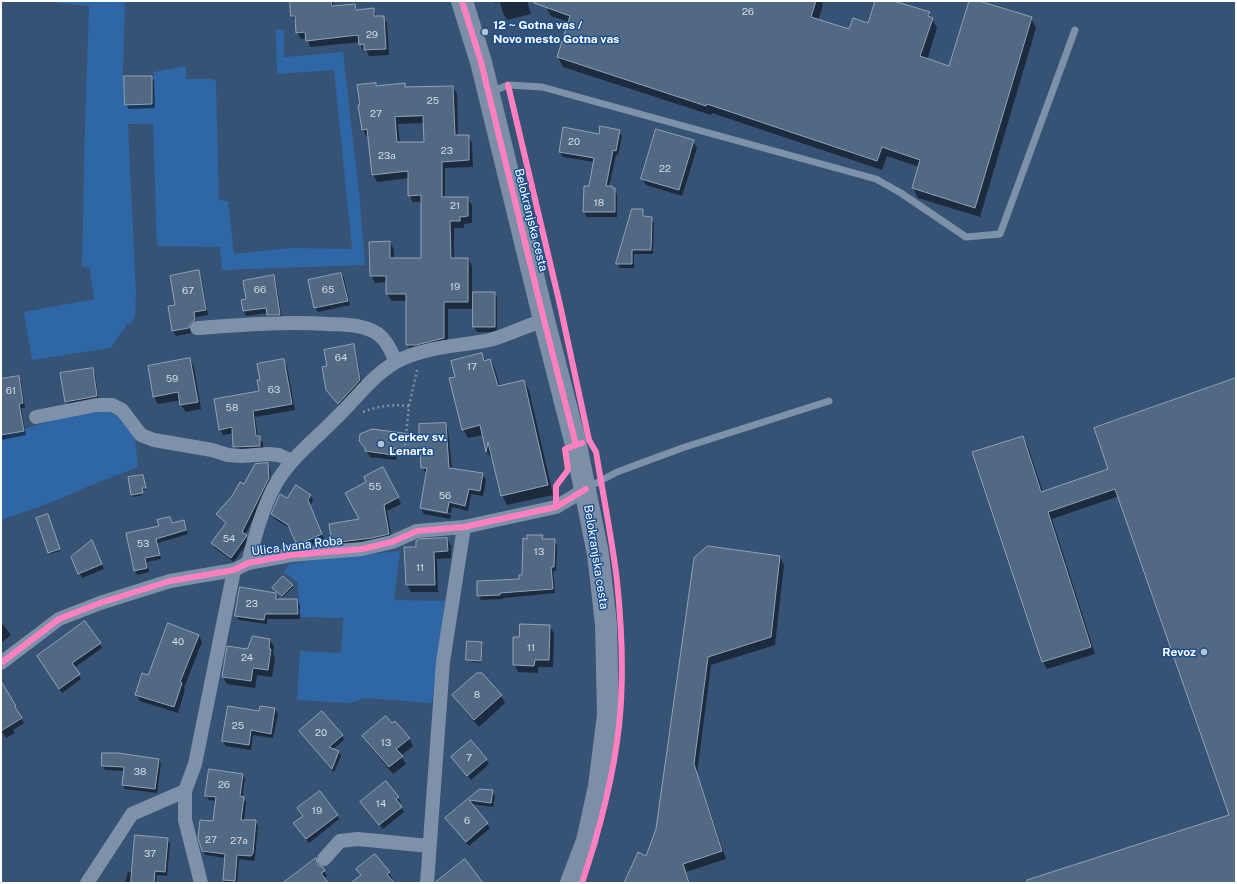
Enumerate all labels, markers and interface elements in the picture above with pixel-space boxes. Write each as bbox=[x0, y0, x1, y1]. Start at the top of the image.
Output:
house number: 26 bbox=[742, 6, 754, 18]
place label: 12 ~ Gotna vas / Novo mesto Gotna vas bbox=[493, 18, 619, 46]
marker: 12 ~ Gotna vas / Novo mesto Gotna vas bbox=[480, 27, 490, 37]
house number: 29 bbox=[366, 29, 378, 41]
house number: 25 bbox=[427, 95, 439, 107]
house number: 27 bbox=[370, 108, 382, 120]
house number: 20 bbox=[568, 136, 580, 148]
house number: 23 bbox=[441, 145, 453, 157]
house number: 23a bbox=[378, 150, 396, 162]
house number: 22 bbox=[659, 163, 671, 175]
street label: Belokranjska cesta bbox=[511, 167, 551, 273]
house number: 18 bbox=[594, 197, 604, 209]
house number: 21 bbox=[450, 200, 460, 212]
house number: 19 bbox=[450, 281, 460, 293]
house number: 66 bbox=[254, 284, 266, 296]
house number: 65 bbox=[322, 284, 334, 296]
house number: 67 bbox=[182, 285, 194, 297]
house number: 64 bbox=[335, 352, 347, 364]
house number: 17 bbox=[467, 361, 477, 373]
house number: 59 bbox=[166, 373, 178, 385]
house number: 63 bbox=[268, 384, 280, 396]
house number: 61 bbox=[6, 385, 16, 397]
house number: 58 bbox=[226, 402, 238, 414]
place label: Cerkev sv. Lenarta bbox=[389, 430, 447, 458]
marker: Cerkev sv. Lenarta bbox=[376, 439, 386, 449]
house number: 55 bbox=[369, 481, 381, 493]
house number: 56 bbox=[439, 490, 451, 502]
street label: Belokranjska cesta bbox=[581, 504, 611, 610]
house number: 54 bbox=[223, 533, 235, 545]
street label: Ulica Ivana Roba bbox=[251, 533, 343, 559]
house number: 53 bbox=[137, 538, 149, 550]
house number: 13 bbox=[534, 546, 544, 558]
house number: 11 bbox=[416, 562, 424, 574]
house number: 23 bbox=[246, 598, 258, 610]
house number: 40 bbox=[172, 636, 184, 648]
house number: 11 bbox=[527, 642, 535, 654]
place label: Revoz bbox=[1162, 645, 1196, 659]
marker: Revoz bbox=[1199, 647, 1209, 657]
house number: 24 bbox=[241, 652, 253, 664]
house number: 8 bbox=[474, 689, 480, 701]
house number: 25 bbox=[232, 720, 244, 732]
house number: 20 bbox=[315, 727, 327, 739]
house number: 13 bbox=[381, 737, 391, 749]
house number: 7 bbox=[466, 752, 472, 764]
house number: 38 bbox=[134, 766, 146, 778]
house number: 26 bbox=[218, 779, 230, 791]
house number: 14 bbox=[376, 798, 386, 810]
house number: 19 bbox=[312, 805, 322, 817]
house number: 6 bbox=[464, 815, 470, 827]
house number: 27 bbox=[205, 834, 217, 846]
house number: 27a bbox=[230, 835, 248, 847]
house number: 37 bbox=[144, 848, 156, 860]

